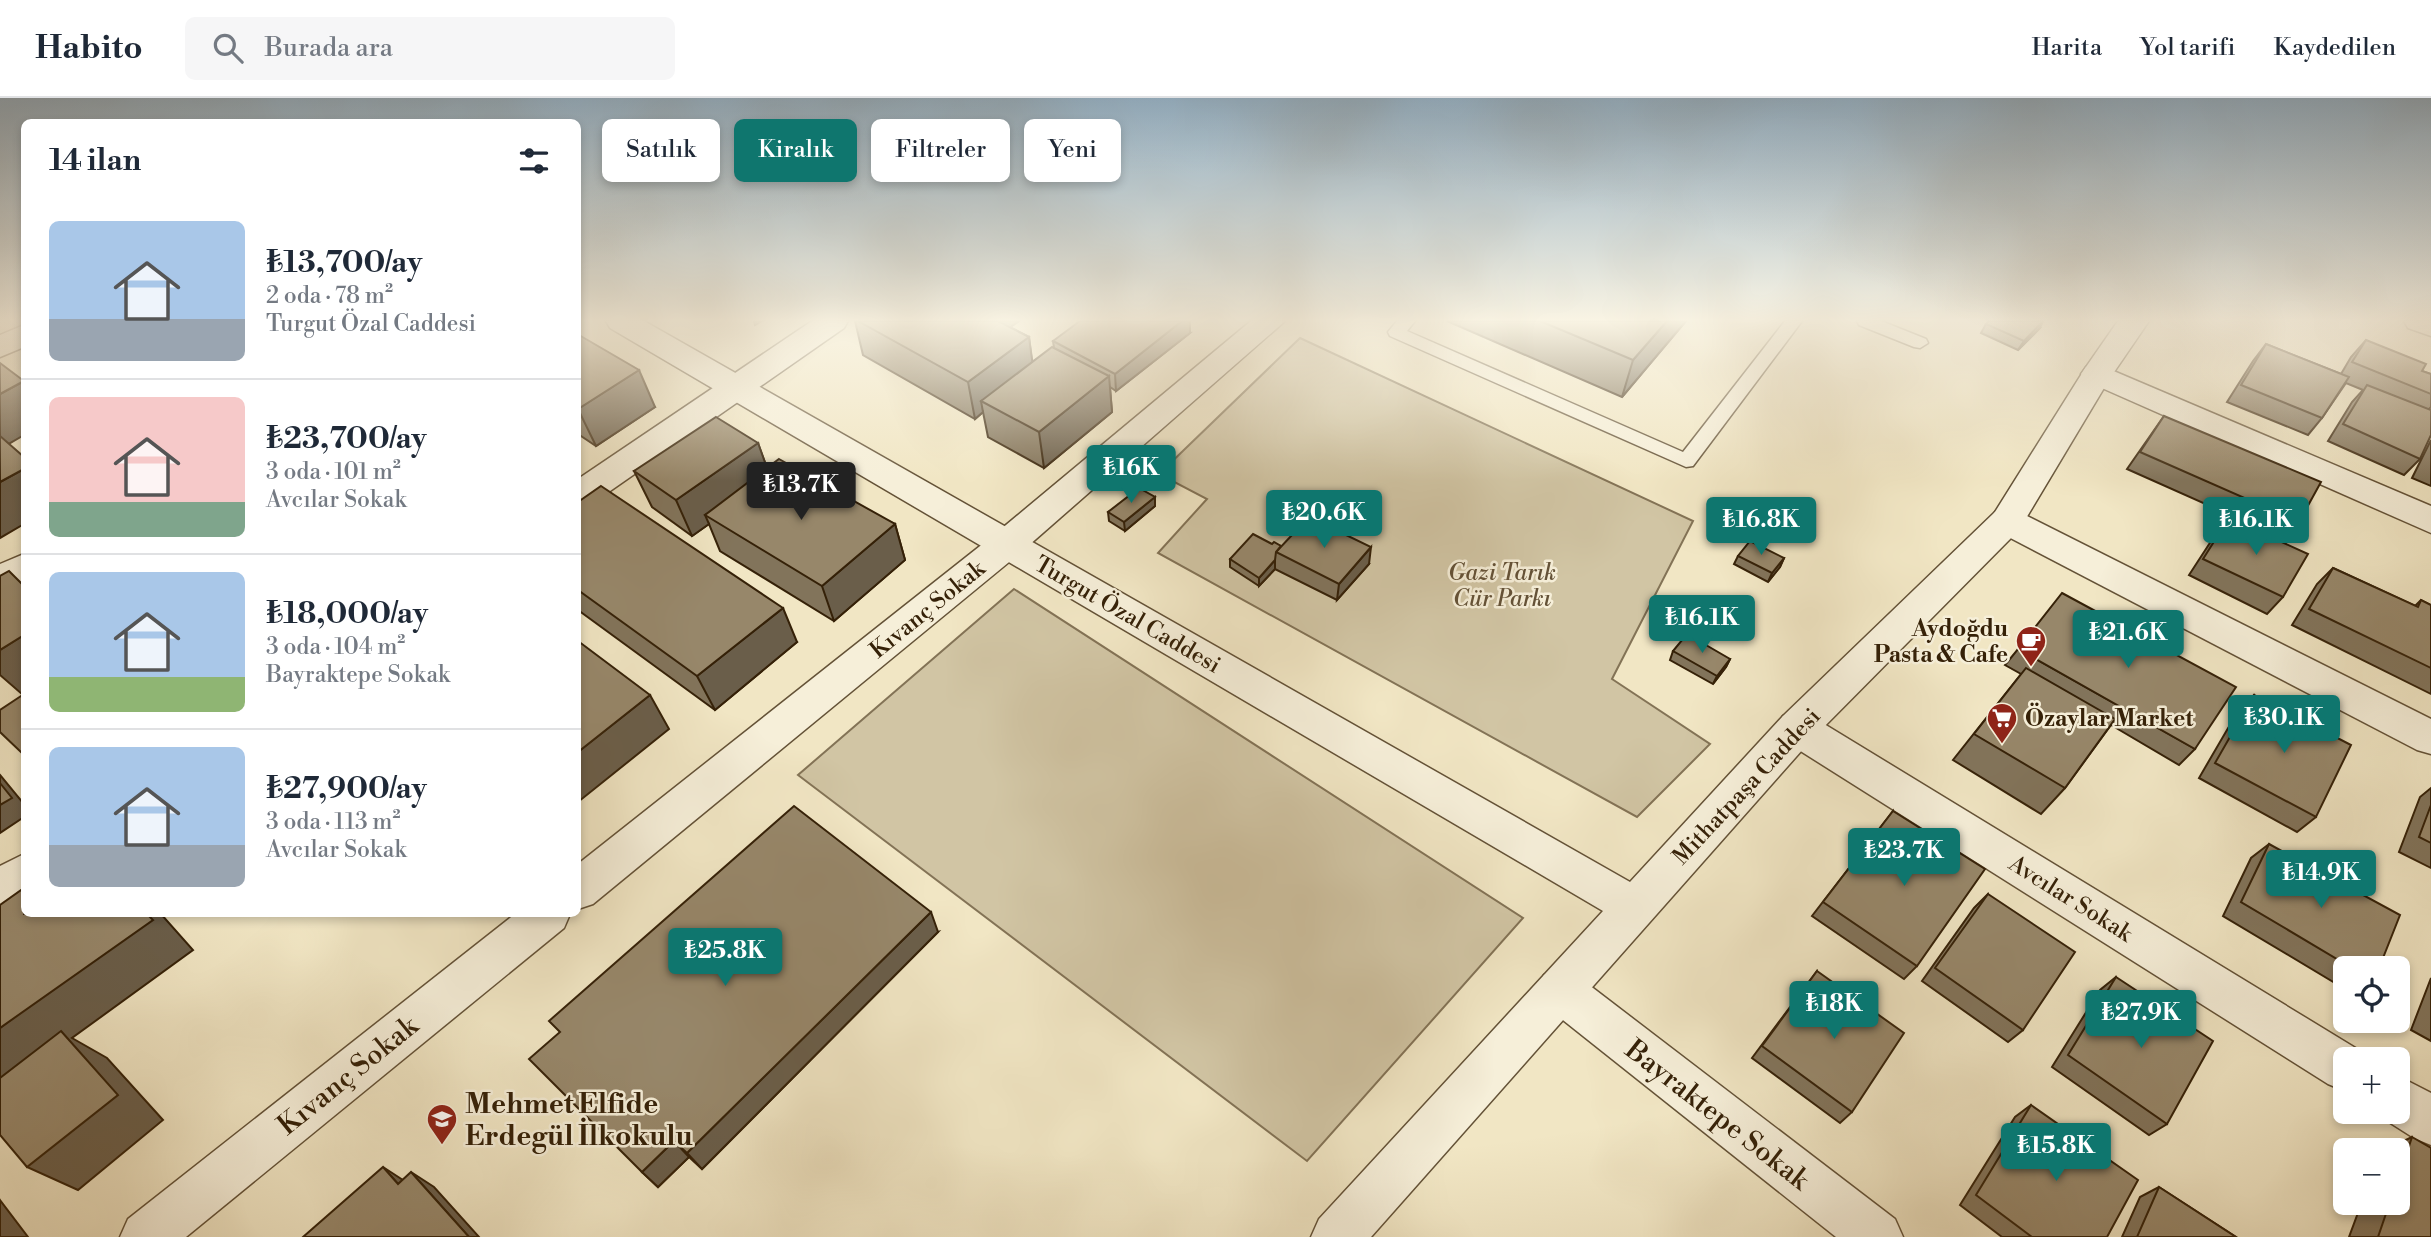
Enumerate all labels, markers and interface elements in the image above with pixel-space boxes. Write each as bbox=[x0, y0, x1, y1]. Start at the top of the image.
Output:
search box bbox=[185, 17, 675, 80]
text: Habito bbox=[35, 28, 143, 69]
icon: search bbox=[209, 29, 247, 67]
text: Burada ara bbox=[265, 32, 393, 64]
text: Harita bbox=[2031, 33, 2102, 63]
text: Yol tarifi bbox=[2140, 33, 2235, 63]
text: Kaydedilen bbox=[2273, 33, 2396, 63]
chip: Satılık bbox=[602, 119, 720, 182]
chip: Kiralık bbox=[734, 119, 857, 182]
chip: Filtreler bbox=[871, 119, 1010, 182]
chip: Yeni bbox=[1024, 119, 1121, 182]
text: 14 ilan bbox=[49, 142, 141, 180]
icon: filters bbox=[515, 142, 553, 180]
text: ₺13,700/ay bbox=[266, 244, 422, 282]
icon: home bbox=[105, 249, 189, 333]
text: 2 oda · 78 m² bbox=[266, 282, 393, 310]
text: Turgut Özal Caddesi bbox=[266, 310, 476, 338]
text: ₺23,700/ay bbox=[266, 420, 427, 458]
icon: home bbox=[105, 425, 189, 509]
pin: ₺16K bbox=[1090, 446, 1172, 505]
text: ₺16K bbox=[1103, 454, 1159, 482]
text: 3 oda · 101 m² bbox=[266, 458, 401, 486]
pin: ₺13.7K bbox=[744, 462, 858, 522]
text: ₺13.7K bbox=[763, 471, 839, 499]
text: Avcılar Sokak bbox=[266, 486, 406, 514]
pin: ₺20.6K bbox=[1267, 490, 1381, 550]
pin: ₺16.8K bbox=[1704, 498, 1818, 557]
pin: ₺16.1K bbox=[2199, 498, 2313, 557]
text: ₺20.6K bbox=[1282, 499, 1366, 527]
text: ₺16.8K bbox=[1722, 506, 1800, 534]
text: ₺16.1K bbox=[2219, 506, 2293, 534]
street label: Turgut Özal Caddesi bbox=[1030, 548, 1226, 680]
street label: Kıvanç Sokak bbox=[864, 554, 992, 665]
park label: Gazi Tarık Cür Parkı bbox=[1448, 559, 1556, 613]
text: ₺18,000/ay bbox=[266, 595, 428, 633]
pin: ₺16.1K bbox=[1645, 596, 1759, 655]
icon: home bbox=[105, 600, 189, 684]
text: ₺16.1K bbox=[1665, 604, 1739, 632]
pin: ₺21.6K bbox=[2071, 610, 2185, 670]
place label: Aydoğdu Pasta & Cafe bbox=[1874, 615, 2008, 669]
text: ₺21.6K bbox=[2089, 619, 2167, 647]
cafe icon: Aydoğdu Pasta & Cafe bbox=[2014, 624, 2048, 668]
text: 3 oda · 104 m² bbox=[266, 633, 405, 661]
text: Bayraktepe Sokak bbox=[266, 661, 450, 689]
pin: ₺30.1K bbox=[2227, 696, 2341, 755]
supermarket icon: Özaylar Market bbox=[1985, 701, 2019, 745]
place label: Özaylar Market bbox=[2025, 702, 2194, 733]
street label: Mithatpaşa Caddesi bbox=[1667, 703, 1827, 871]
text: ₺30.1K bbox=[2244, 704, 2324, 732]
text: ₺27,900/ay bbox=[266, 770, 427, 808]
icon: home bbox=[105, 775, 189, 859]
text: 3 oda · 113 m² bbox=[266, 808, 401, 836]
pin: ₺23.7K bbox=[1847, 828, 1961, 888]
text: Avcılar Sokak bbox=[266, 836, 406, 864]
text: ₺23.7K bbox=[1864, 837, 1944, 865]
street label: Avcılar Sokak bbox=[2003, 849, 2138, 948]
pin: ₺14.9K bbox=[2264, 850, 2378, 910]
text: ₺14.9K bbox=[2282, 859, 2360, 887]
pin: ₺25.8K bbox=[668, 928, 782, 988]
text: ₺25.8K bbox=[684, 937, 766, 965]
map controls bbox=[2333, 956, 2410, 1215]
button: locate bbox=[2333, 956, 2410, 1033]
pin: ₺18K bbox=[1793, 982, 1875, 1041]
text: ₺18K bbox=[1805, 990, 1863, 1018]
pin: ₺27.9K bbox=[2084, 990, 2198, 1050]
text: ₺27.9K bbox=[2101, 999, 2181, 1027]
street label: Kıvanç Sokak bbox=[271, 1008, 426, 1143]
street label: Bayraktepe Sokak bbox=[1617, 1032, 1817, 1199]
button: + bbox=[2333, 1047, 2410, 1124]
place label: Mehmet Elfide Erdegül İlkokulu bbox=[465, 1087, 693, 1154]
school or university icon: Mehmet Elfide Erdegül İlkokulu bbox=[425, 1102, 459, 1146]
pin: ₺15.8K bbox=[1999, 1124, 2113, 1183]
text: ₺15.8K bbox=[2017, 1132, 2095, 1160]
button: − bbox=[2333, 1138, 2410, 1215]

